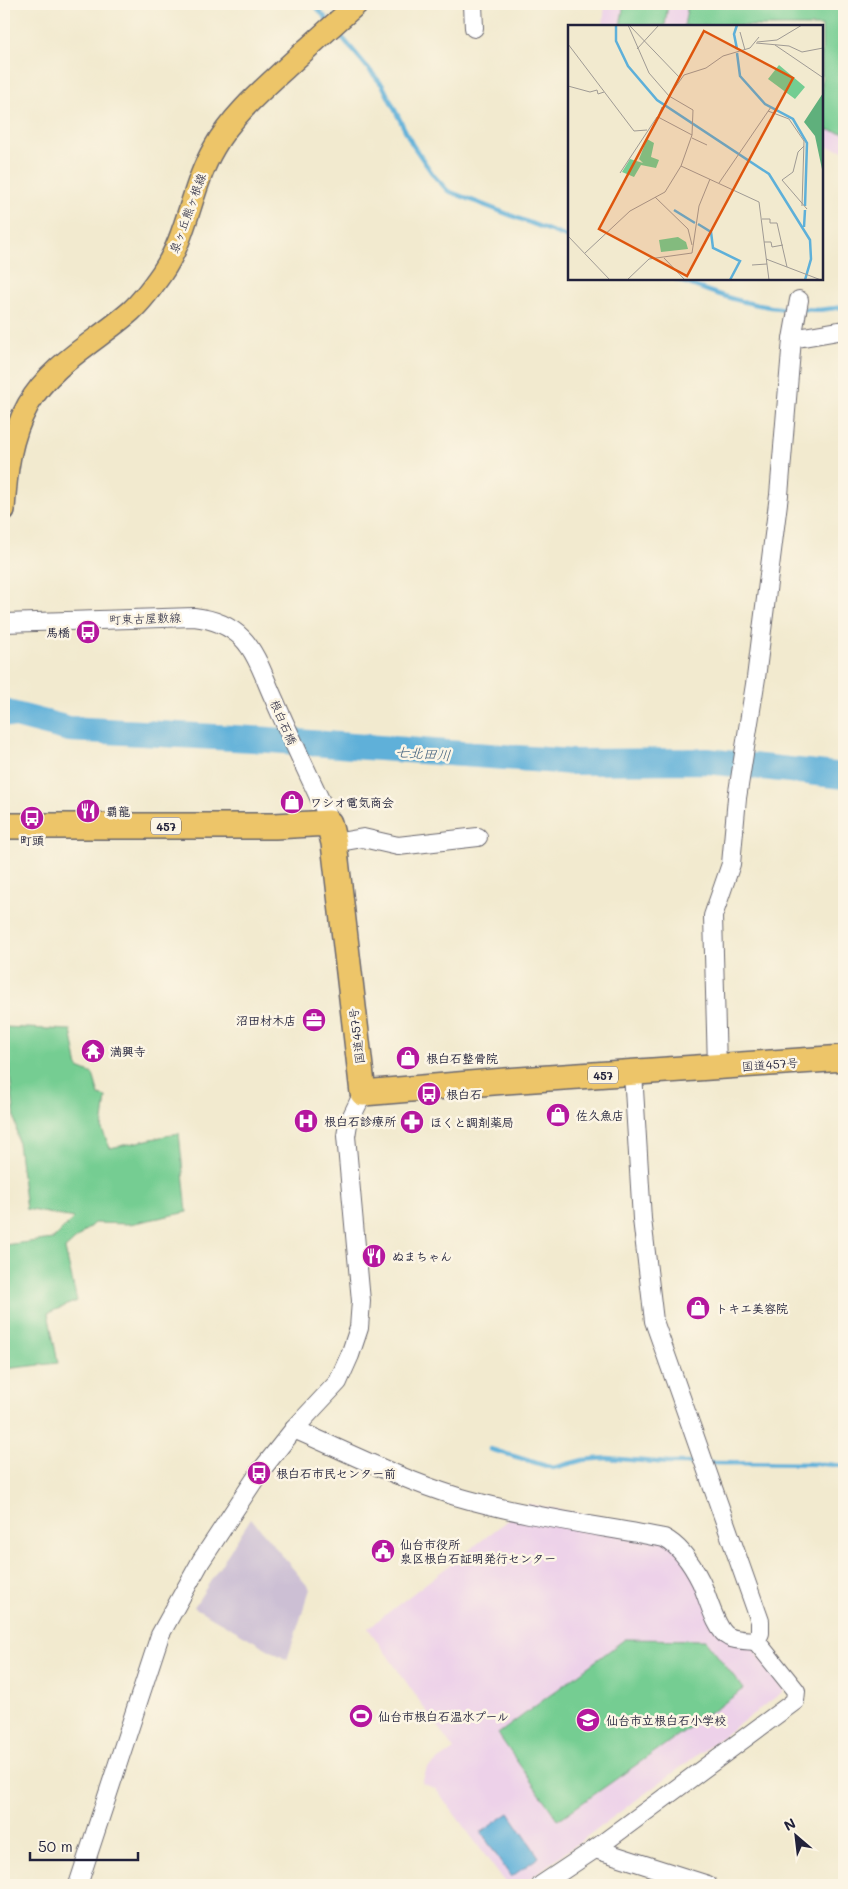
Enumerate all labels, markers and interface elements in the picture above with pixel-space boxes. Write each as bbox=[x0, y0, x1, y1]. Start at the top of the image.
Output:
inset map bbox=[568, 25, 823, 280]
street label: 泉ヶ丘熊ヶ根線 bbox=[165, 171, 209, 255]
street label: 町東古屋敷線 bbox=[109, 609, 181, 627]
bus stop icon: 馬橋 bbox=[75, 619, 101, 645]
place label: 馬橋 bbox=[46, 624, 70, 640]
street label: 根白石橋 bbox=[267, 697, 301, 747]
water label: 七北田川 bbox=[394, 742, 452, 764]
shop icon: ワシオ電気商会 bbox=[279, 789, 305, 815]
place label: ワシオ電気商会 bbox=[310, 794, 394, 810]
restaurant icon: 覇龍 bbox=[75, 798, 101, 824]
place label: 覇龍 bbox=[106, 803, 130, 819]
bus stop icon: 町頭 bbox=[19, 805, 45, 831]
road number: 457 bbox=[151, 818, 181, 834]
place label: 町頭 bbox=[20, 832, 44, 848]
office icon: 沼田材木店 bbox=[301, 1007, 327, 1033]
street label: 国道457号 bbox=[345, 1007, 367, 1065]
place label: 沼田材木店 bbox=[236, 1012, 296, 1028]
temple icon: 満興寺 bbox=[80, 1038, 106, 1064]
place label: 満興寺 bbox=[110, 1043, 146, 1059]
shop icon: 根白石整骨院 bbox=[395, 1045, 421, 1071]
place label: 根白石整骨院 bbox=[426, 1050, 498, 1066]
street label: 国道457号 bbox=[741, 1054, 799, 1074]
road number: 457 bbox=[588, 1066, 618, 1084]
bus stop icon: 根白石 bbox=[416, 1081, 442, 1107]
place label: 根白石 bbox=[446, 1086, 482, 1102]
shop icon: 佐久魚店 bbox=[545, 1102, 571, 1128]
place label: 佐久魚店 bbox=[576, 1107, 624, 1123]
hospital icon: 根白石診療所 bbox=[293, 1108, 319, 1134]
pharmacy icon: ほくと調剤薬局 bbox=[399, 1109, 425, 1135]
place label: 根白石診療所 bbox=[324, 1113, 397, 1129]
place label: ほくと調剤薬局 bbox=[430, 1114, 514, 1130]
restaurant icon: ぬまちゃん bbox=[361, 1243, 387, 1269]
place label: ぬまちゃん bbox=[392, 1248, 452, 1264]
shop icon: トキエ美容院 bbox=[685, 1295, 711, 1321]
place label: トキエ美容院 bbox=[716, 1300, 788, 1316]
bus stop icon: 根白石市民センター前 bbox=[246, 1460, 272, 1486]
place label: 根白石市民センター前 bbox=[276, 1465, 396, 1481]
place label: 仙台市役所 泉区根白石証明発行センター bbox=[400, 1536, 556, 1566]
public building icon: 仙台市役所 泉区根白石証明発行センター bbox=[370, 1538, 396, 1564]
sports icon: 仙台市根白石温水プール bbox=[348, 1703, 374, 1729]
school or university icon: 仙台市立根白石小学校 bbox=[575, 1707, 601, 1733]
place label: 仙台市根白石温水プール bbox=[378, 1708, 509, 1724]
place label: 仙台市立根白石小学校 bbox=[606, 1712, 726, 1728]
north arrow bbox=[770, 1812, 820, 1862]
text: N bbox=[781, 1813, 799, 1835]
scale bar bbox=[30, 1829, 138, 1861]
text: 50 m bbox=[38, 1836, 73, 1856]

